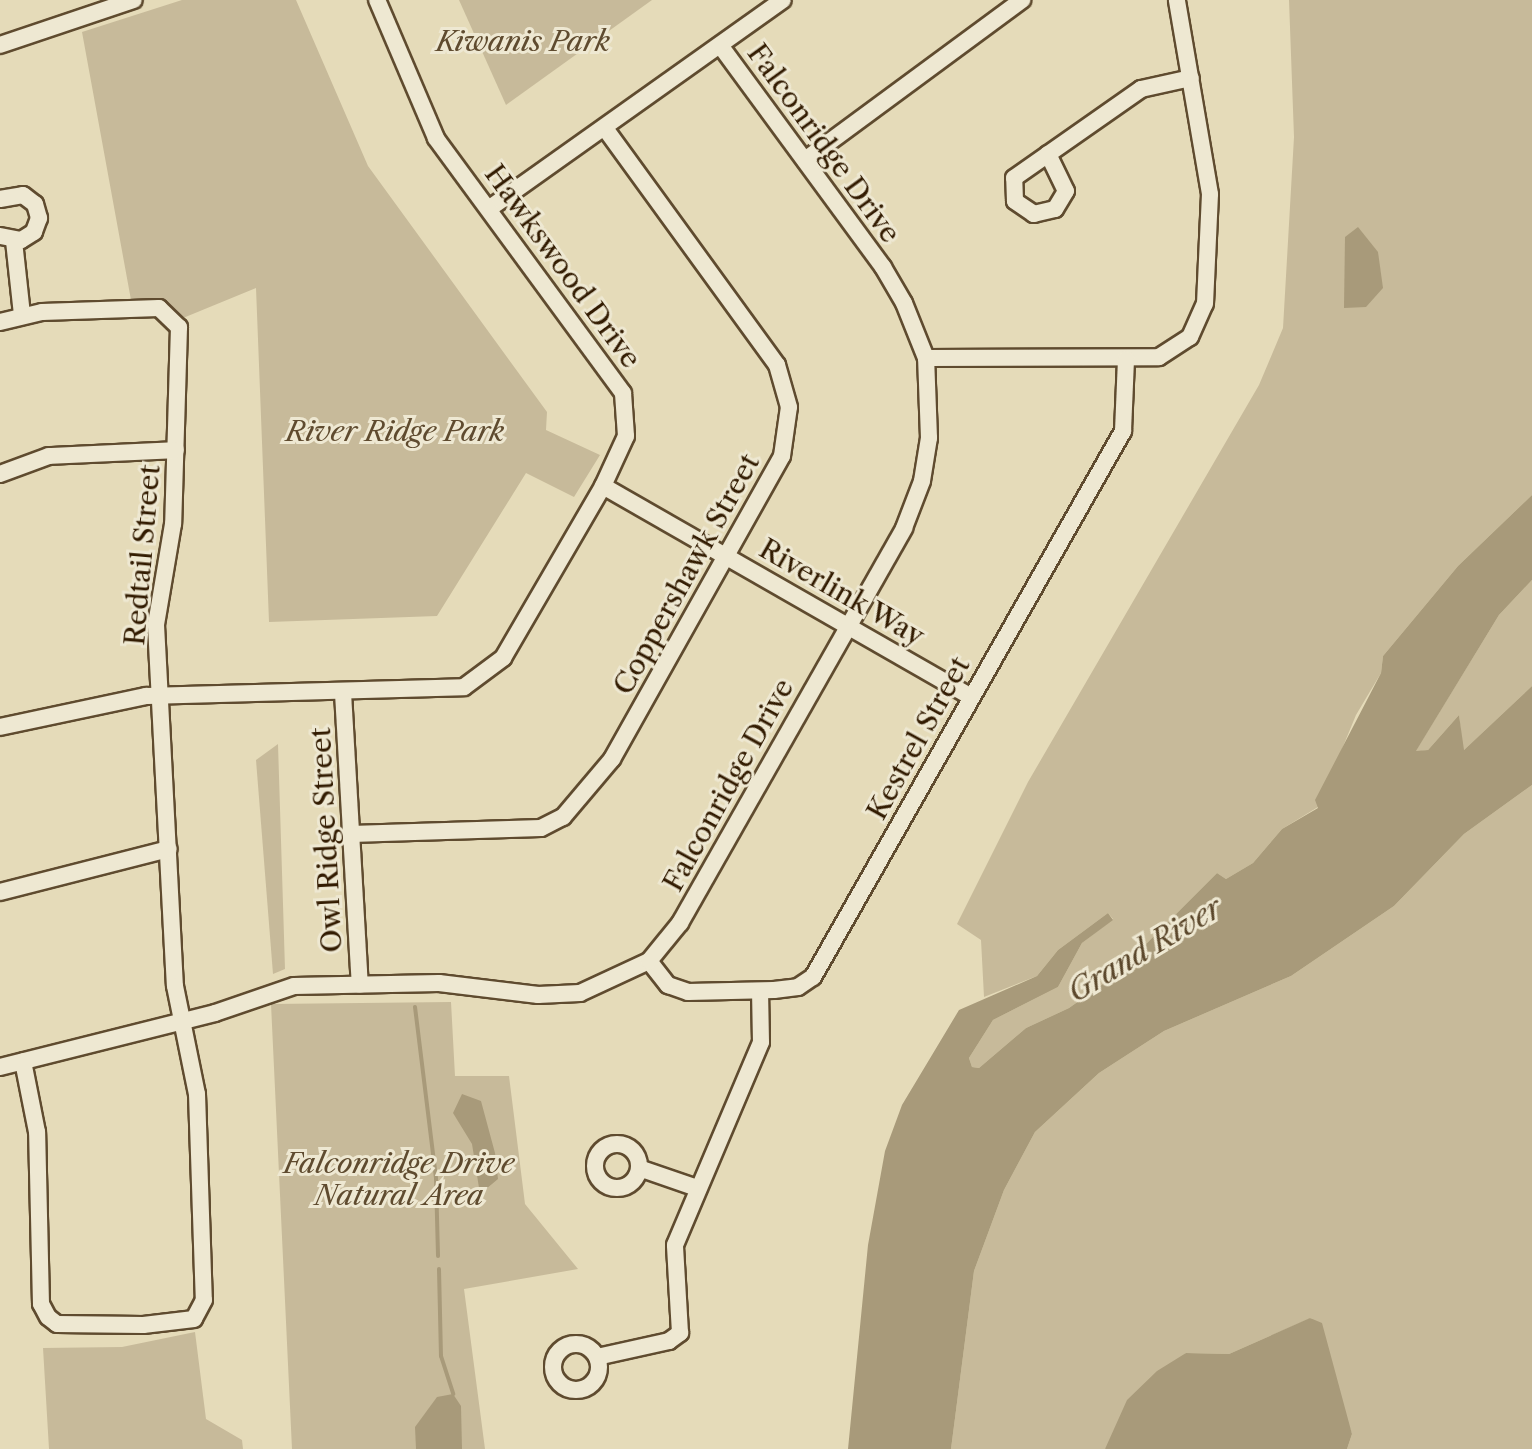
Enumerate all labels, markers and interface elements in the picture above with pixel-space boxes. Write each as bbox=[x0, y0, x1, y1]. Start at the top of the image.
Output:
park label: Kiwanis Park bbox=[436, 24, 610, 58]
street label: Falconridge Drive bbox=[741, 37, 907, 249]
street label: Hawkswood Drive bbox=[478, 158, 648, 374]
park label: River Ridge Park bbox=[286, 414, 504, 448]
street label: Coppershawk Street bbox=[606, 448, 766, 700]
street label: Redtail Street bbox=[117, 463, 167, 647]
street label: Riverlink Way bbox=[753, 531, 931, 653]
street label: Kestrel Street bbox=[859, 651, 977, 825]
street label: Falconridge Drive bbox=[656, 673, 800, 897]
street label: Owl Ridge Street bbox=[303, 727, 349, 953]
water label: Grand River bbox=[1061, 890, 1229, 1010]
park label: Falconridge Drive Natural Area bbox=[284, 1146, 514, 1212]

